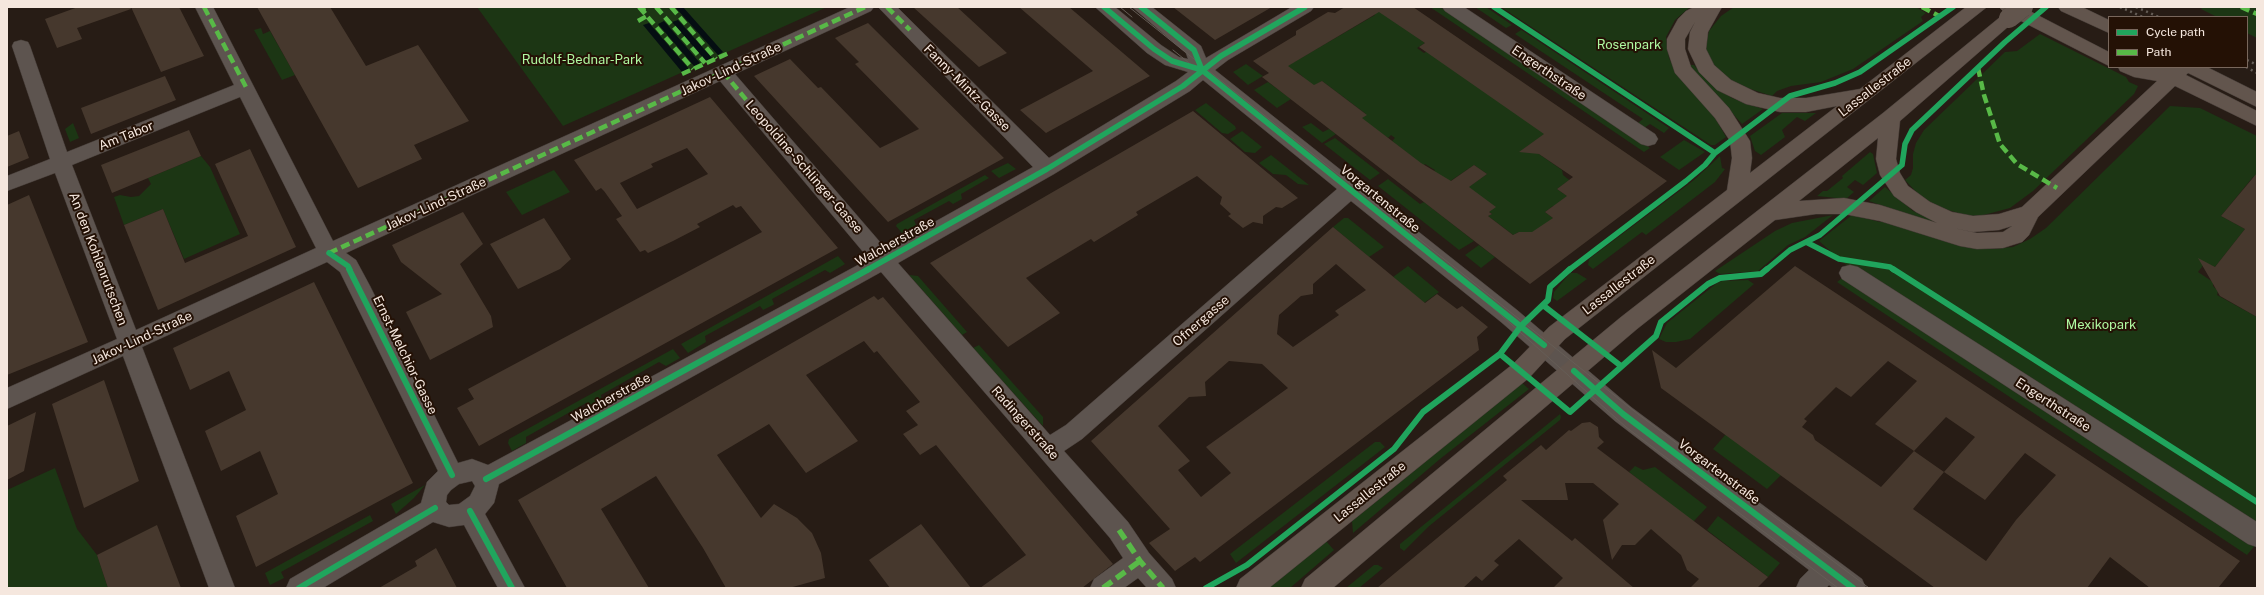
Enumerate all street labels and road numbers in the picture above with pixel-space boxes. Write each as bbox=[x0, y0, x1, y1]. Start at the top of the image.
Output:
street label: Jakov-Lind-Straße bbox=[678, 39, 784, 99]
street label: Fanny-Mintz-Gasse bbox=[920, 41, 1014, 135]
street label: Engerthstraße bbox=[1509, 42, 1589, 104]
street label: Lassallestraße bbox=[1836, 54, 1914, 120]
street label: Leopoldine-Schlinger-Gasse bbox=[742, 97, 866, 237]
street label: Am Tabor bbox=[96, 118, 156, 154]
street label: Vorgartenstraße bbox=[1337, 162, 1423, 236]
street label: Jakov-Lind-Straße bbox=[383, 174, 489, 234]
street label: An den Kohlenrutschen bbox=[65, 190, 131, 328]
street label: Walcherstraße bbox=[853, 214, 937, 270]
street label: Lassallestraße bbox=[1580, 252, 1658, 318]
street label: Ofnergasse bbox=[1169, 292, 1233, 350]
street label: Ernst-Melchior-Gasse bbox=[369, 293, 441, 417]
street label: Jakov-Lind-Straße bbox=[89, 308, 195, 368]
street label: Walcherstraße bbox=[569, 370, 653, 426]
street label: Engerthstraße bbox=[2012, 375, 2094, 435]
street label: Radingerstraße bbox=[988, 383, 1062, 463]
street label: Vorgartenstraße bbox=[1675, 436, 1763, 508]
street label: Lassallestraße bbox=[1331, 458, 1409, 526]

